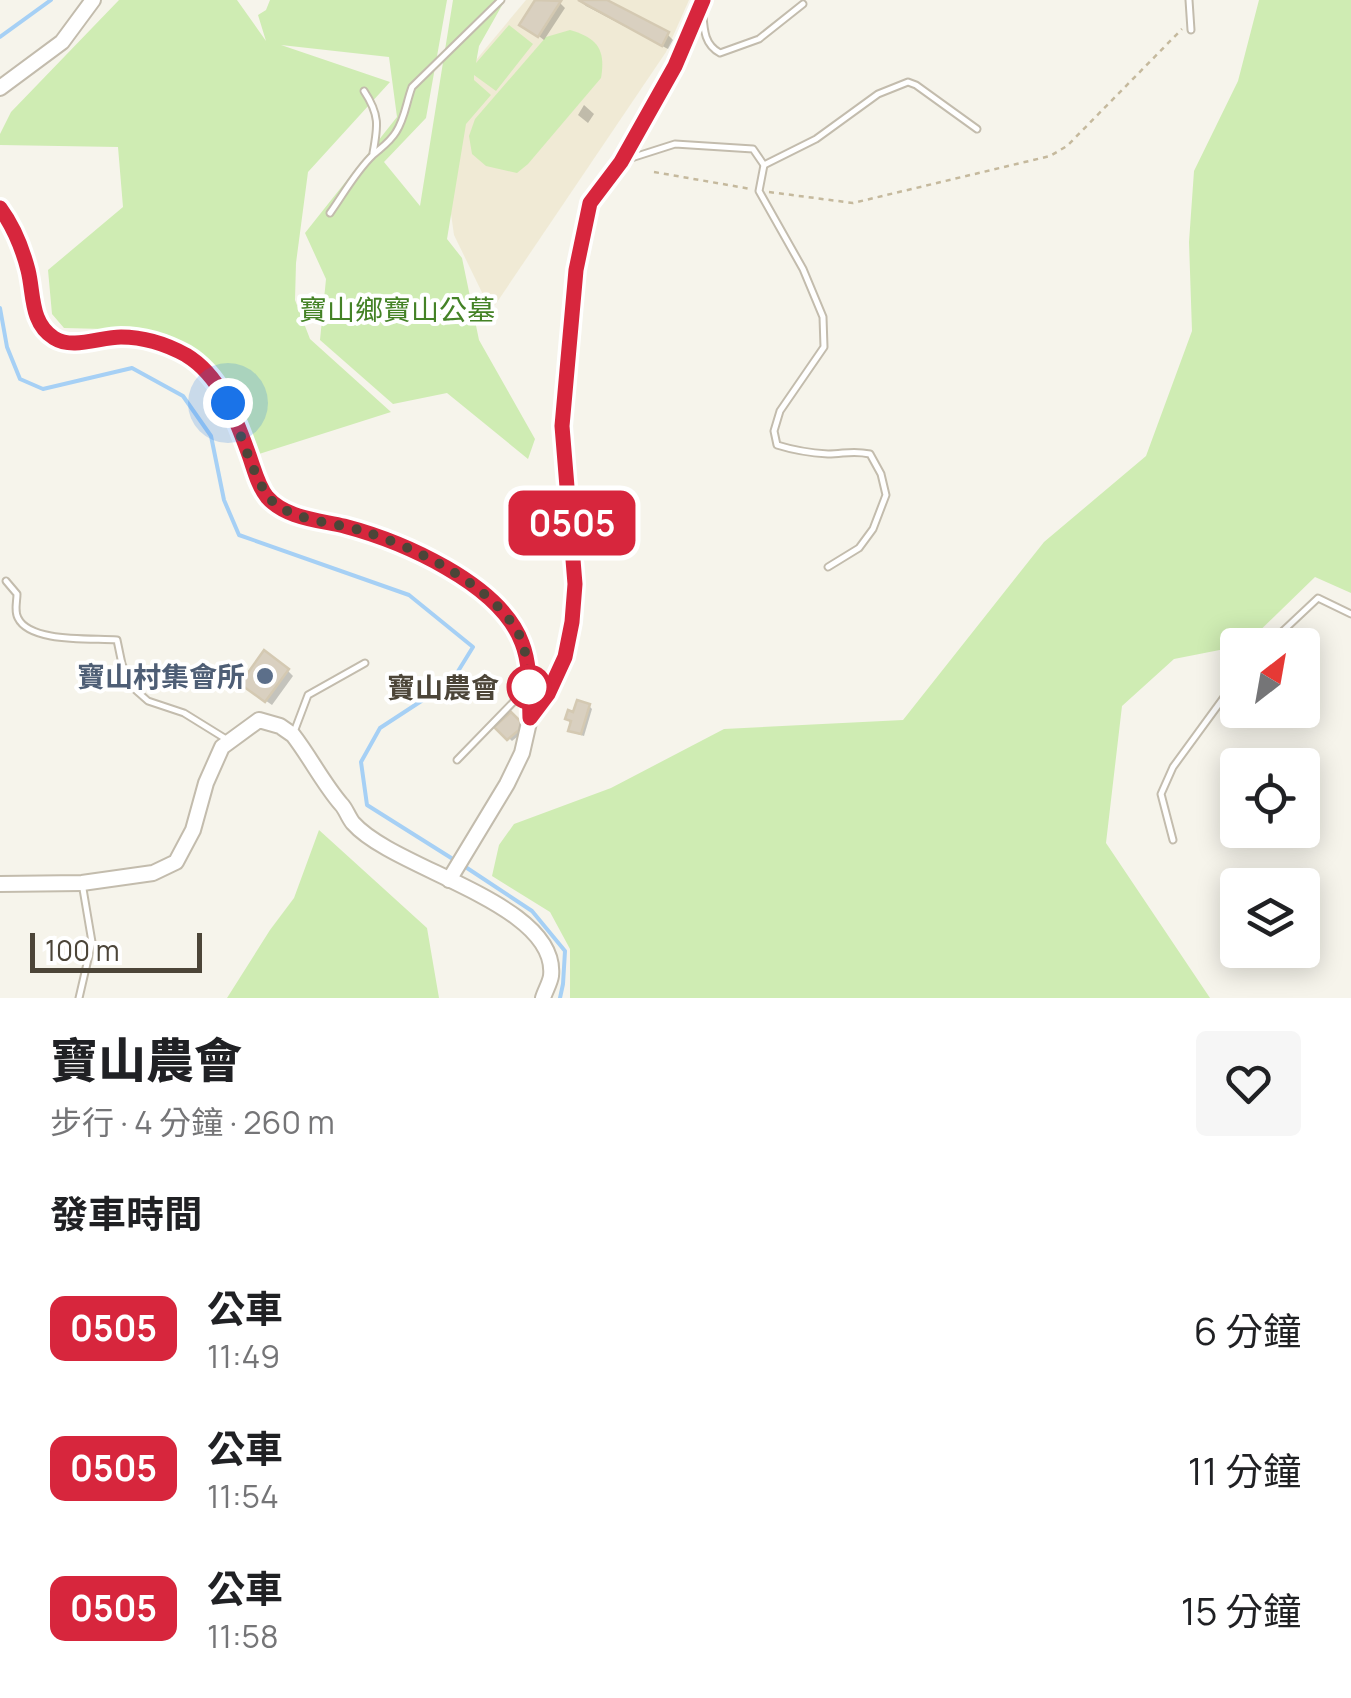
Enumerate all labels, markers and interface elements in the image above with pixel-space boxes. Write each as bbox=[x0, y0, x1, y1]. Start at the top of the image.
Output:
park label: 寶山鄉寶山公墓 bbox=[299, 290, 495, 328]
your location bbox=[203, 378, 253, 428]
line badge: 0505 bbox=[502, 490, 642, 556]
text: 0505 bbox=[528, 499, 616, 547]
north arrow bbox=[1220, 628, 1320, 728]
map controls bbox=[1220, 628, 1320, 968]
place label: 寶山村集會所 bbox=[77, 657, 245, 695]
marker: 寶山村集會所 bbox=[254, 665, 276, 687]
marker: 寶山農會 bbox=[508, 666, 550, 708]
place label: 寶山農會 bbox=[387, 668, 499, 706]
button: locate bbox=[1220, 748, 1320, 848]
button: layers bbox=[1220, 868, 1320, 968]
scale bar bbox=[30, 928, 202, 973]
text: 100 m bbox=[45, 931, 119, 969]
text: 寶山農會 bbox=[50, 1027, 242, 1092]
button: heart bbox=[1196, 1031, 1301, 1136]
text: 步行 · 4 分鐘 · 260 m bbox=[50, 1100, 335, 1144]
text: 發車時間 bbox=[50, 1187, 202, 1239]
text: 公車 bbox=[207, 1282, 283, 1334]
text: 0505 bbox=[70, 1304, 157, 1352]
text: 6 分鐘 bbox=[1194, 1304, 1301, 1356]
text: 11:49 bbox=[207, 1334, 280, 1378]
text: 公車 bbox=[207, 1422, 283, 1474]
text: 0505 bbox=[70, 1444, 157, 1492]
text: 11 分鐘 bbox=[1188, 1444, 1301, 1496]
text: 11:54 bbox=[207, 1474, 279, 1518]
text: 公車 bbox=[207, 1562, 283, 1614]
text: 0505 bbox=[70, 1584, 157, 1632]
text: 15 分鐘 bbox=[1181, 1584, 1301, 1636]
text: 11:58 bbox=[207, 1614, 279, 1658]

